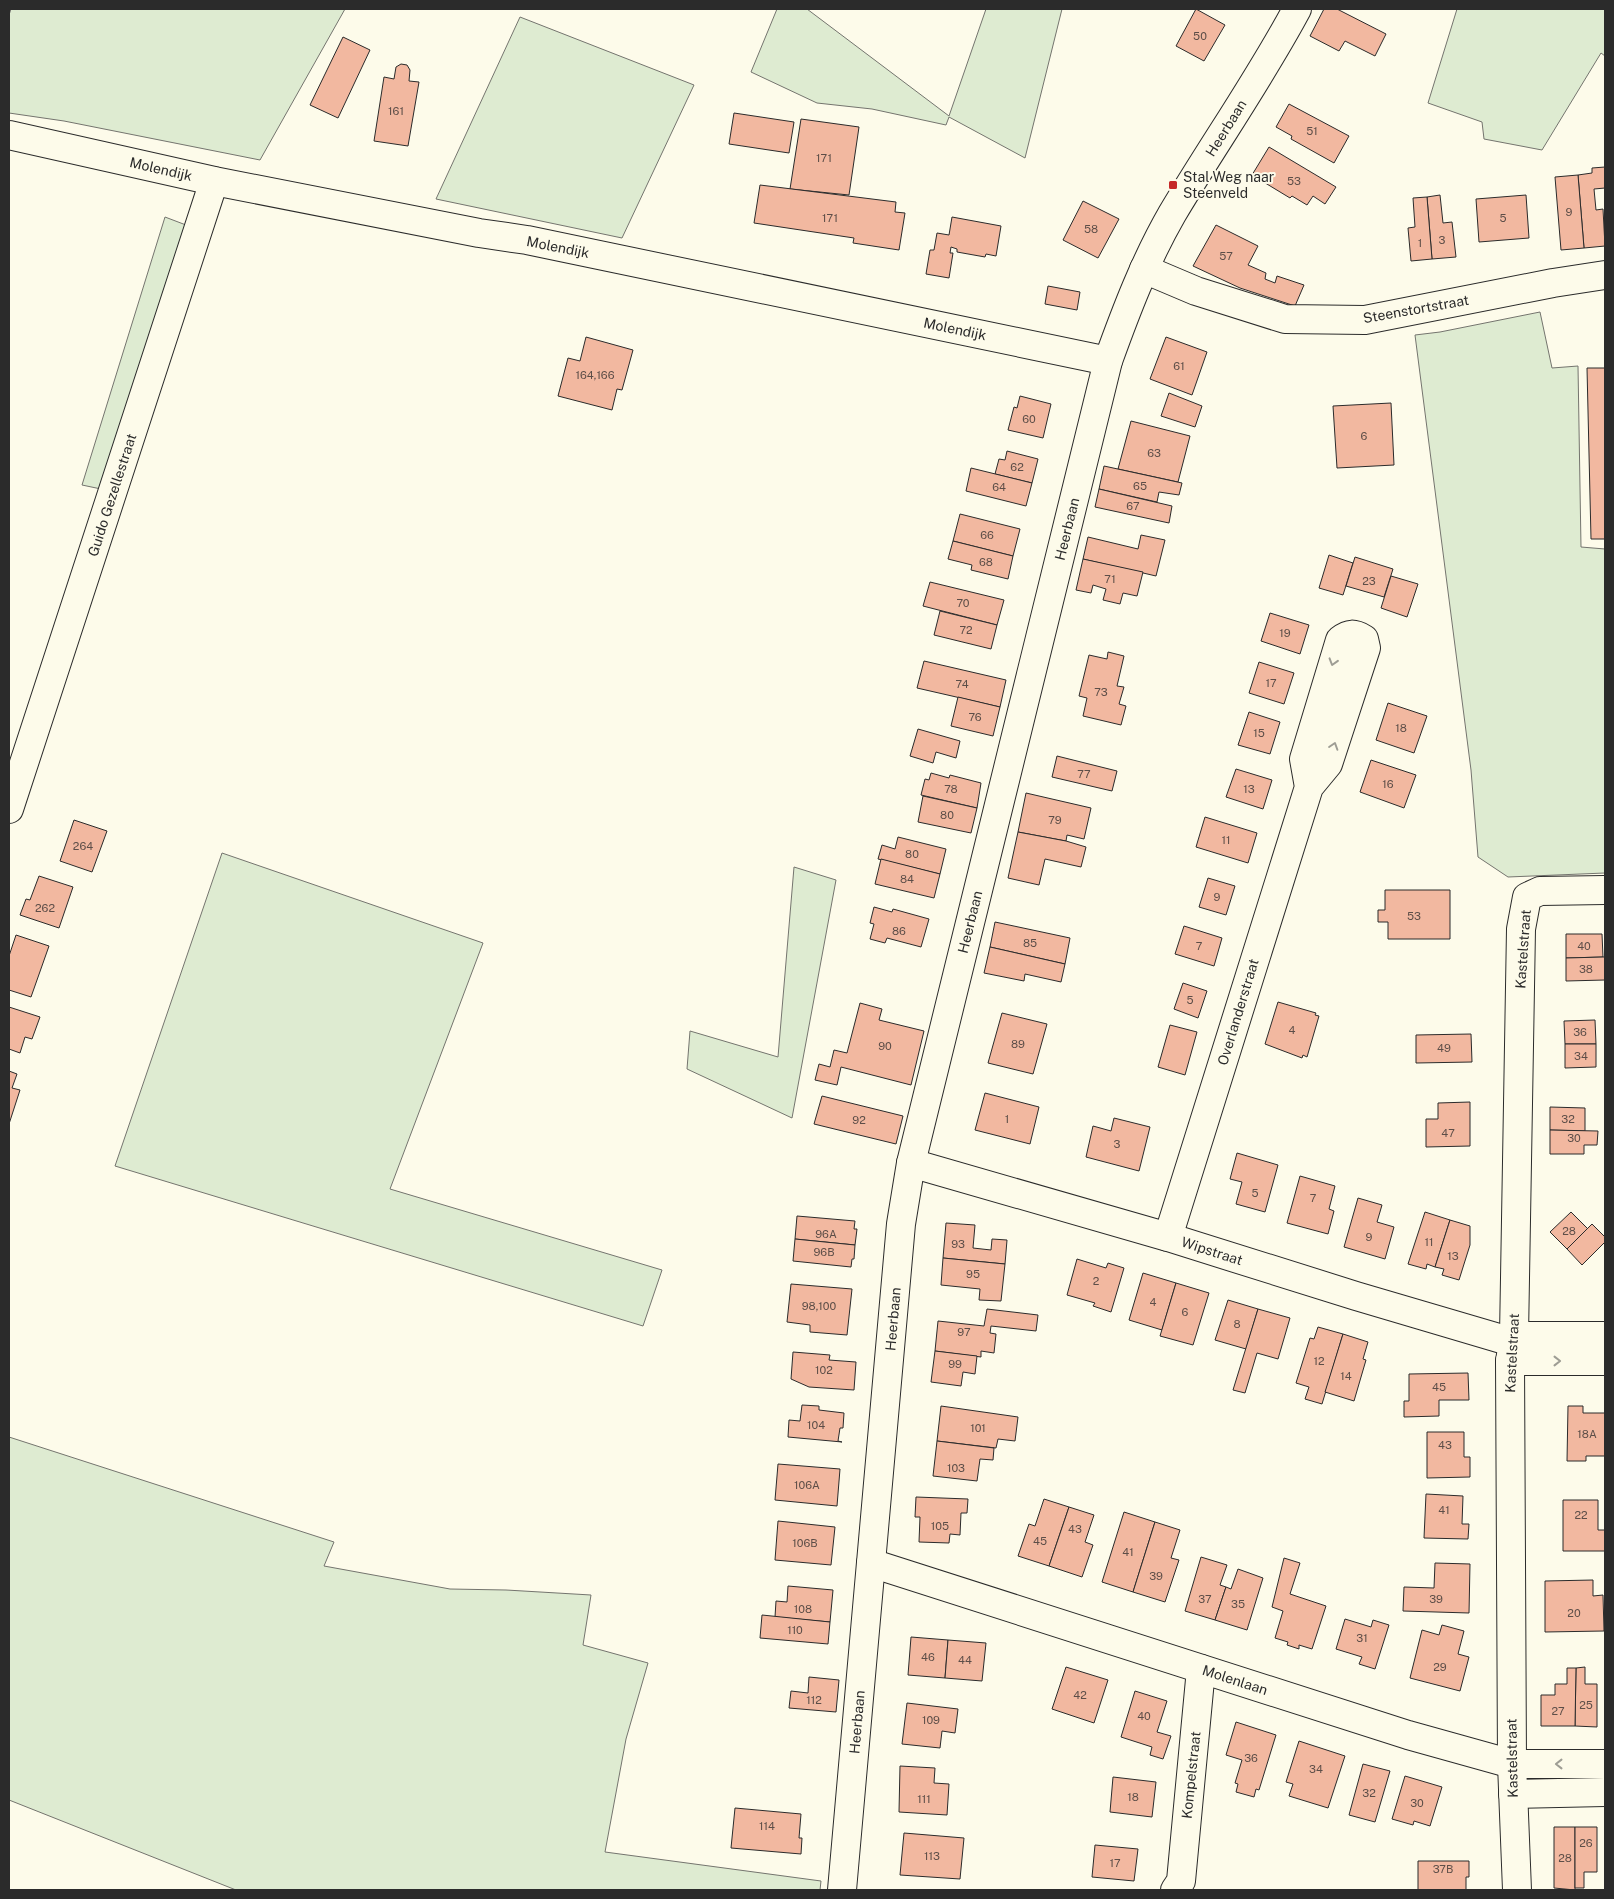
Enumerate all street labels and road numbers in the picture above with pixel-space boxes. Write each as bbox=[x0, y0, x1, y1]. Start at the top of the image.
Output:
street label: Heerbaan bbox=[1202, 97, 1250, 159]
street label: Molendijk bbox=[128, 154, 194, 184]
street label: Molendijk bbox=[525, 233, 591, 261]
street label: Steenstortstraat bbox=[1362, 292, 1470, 326]
street label: Molendijk bbox=[922, 315, 988, 343]
street label: Guido Gezellestraat bbox=[85, 432, 139, 558]
street label: Heerbaan bbox=[1052, 496, 1082, 562]
street label: Heerbaan bbox=[955, 889, 985, 955]
street label: Kastelstraat bbox=[1512, 909, 1534, 989]
street label: Overlanderstraat bbox=[1214, 957, 1262, 1067]
street label: Wipstraat bbox=[1179, 1234, 1245, 1268]
street label: Heerbaan bbox=[882, 1287, 904, 1351]
street label: Kastelstraat bbox=[1502, 1313, 1522, 1393]
street label: Molenlaan bbox=[1200, 1662, 1270, 1698]
street label: Heerbaan bbox=[846, 1690, 868, 1754]
street label: Kastelstraat bbox=[1503, 1718, 1521, 1798]
street label: Kompelstraat bbox=[1178, 1731, 1204, 1819]

